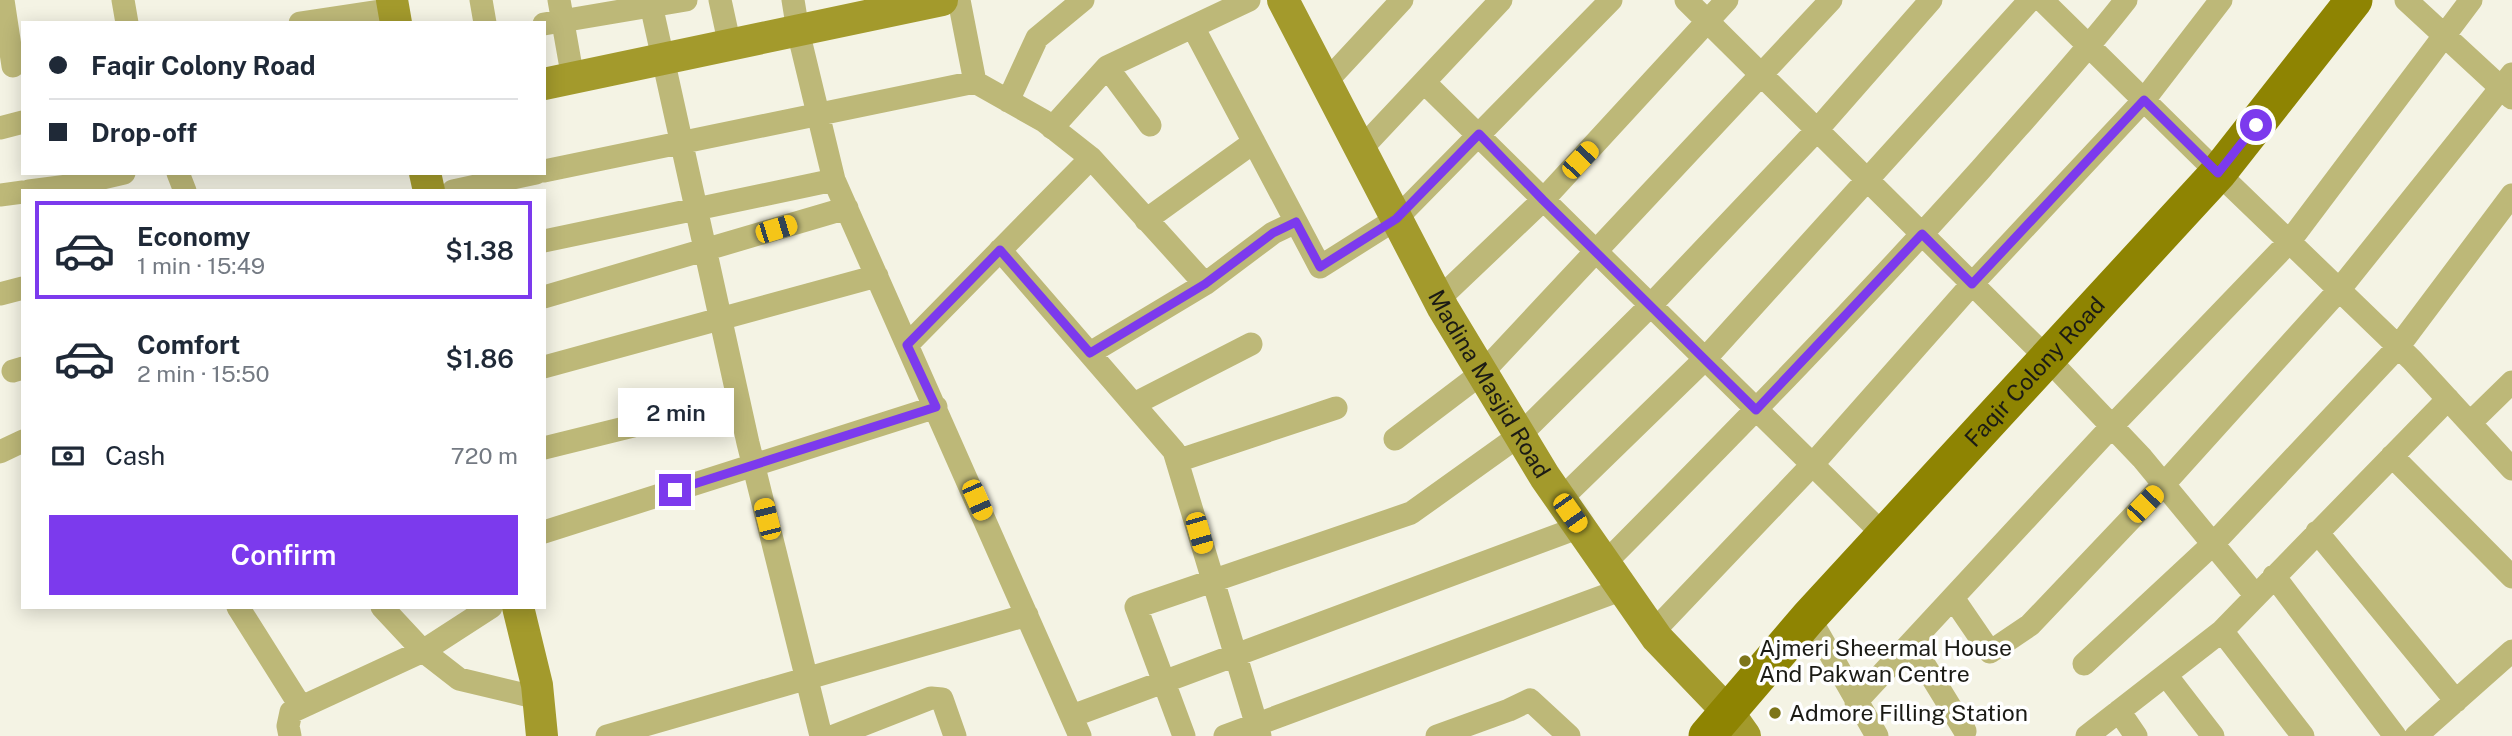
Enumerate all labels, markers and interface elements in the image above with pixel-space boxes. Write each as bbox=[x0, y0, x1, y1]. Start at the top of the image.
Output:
text: Faqir Colony Road bbox=[91, 50, 316, 81]
route start bbox=[2240, 109, 2272, 141]
text: Drop-off bbox=[91, 117, 197, 148]
car bbox=[1558, 137, 1603, 183]
car bbox=[753, 213, 800, 245]
icon: car bbox=[53, 219, 116, 282]
text: Economy bbox=[137, 221, 250, 252]
text: $1.38 bbox=[445, 235, 514, 266]
text: 1 min · 15:49 bbox=[137, 252, 265, 279]
street label: Madina Masjid Road bbox=[1423, 285, 1556, 483]
street label: Faqir Colony Road bbox=[1959, 291, 2110, 452]
icon: car bbox=[53, 327, 116, 390]
text: Comfort bbox=[137, 329, 240, 360]
text: $1.86 bbox=[445, 343, 514, 374]
text: 2 min · 15:50 bbox=[137, 360, 270, 387]
callout: 2 min bbox=[617, 388, 733, 438]
text: 2 min bbox=[646, 399, 706, 426]
icon: cash bbox=[49, 437, 87, 475]
text: Cash bbox=[105, 440, 165, 471]
text: 720 m bbox=[451, 442, 518, 469]
route end bbox=[659, 474, 691, 506]
car bbox=[959, 477, 996, 523]
car bbox=[2123, 482, 2168, 526]
car bbox=[1550, 490, 1591, 536]
car bbox=[752, 496, 783, 542]
car bbox=[1184, 510, 1215, 556]
button: Confirm bbox=[49, 515, 518, 595]
place label: Ajmeri Sheermal House And Pakwan Centre bbox=[1759, 634, 2012, 687]
marker: Ajmeri Sheermal House And Pakwan Centre bbox=[1737, 653, 1753, 669]
place label: Admore Filling Station bbox=[1789, 699, 2028, 726]
marker: Admore Filling Station bbox=[1767, 705, 1783, 721]

